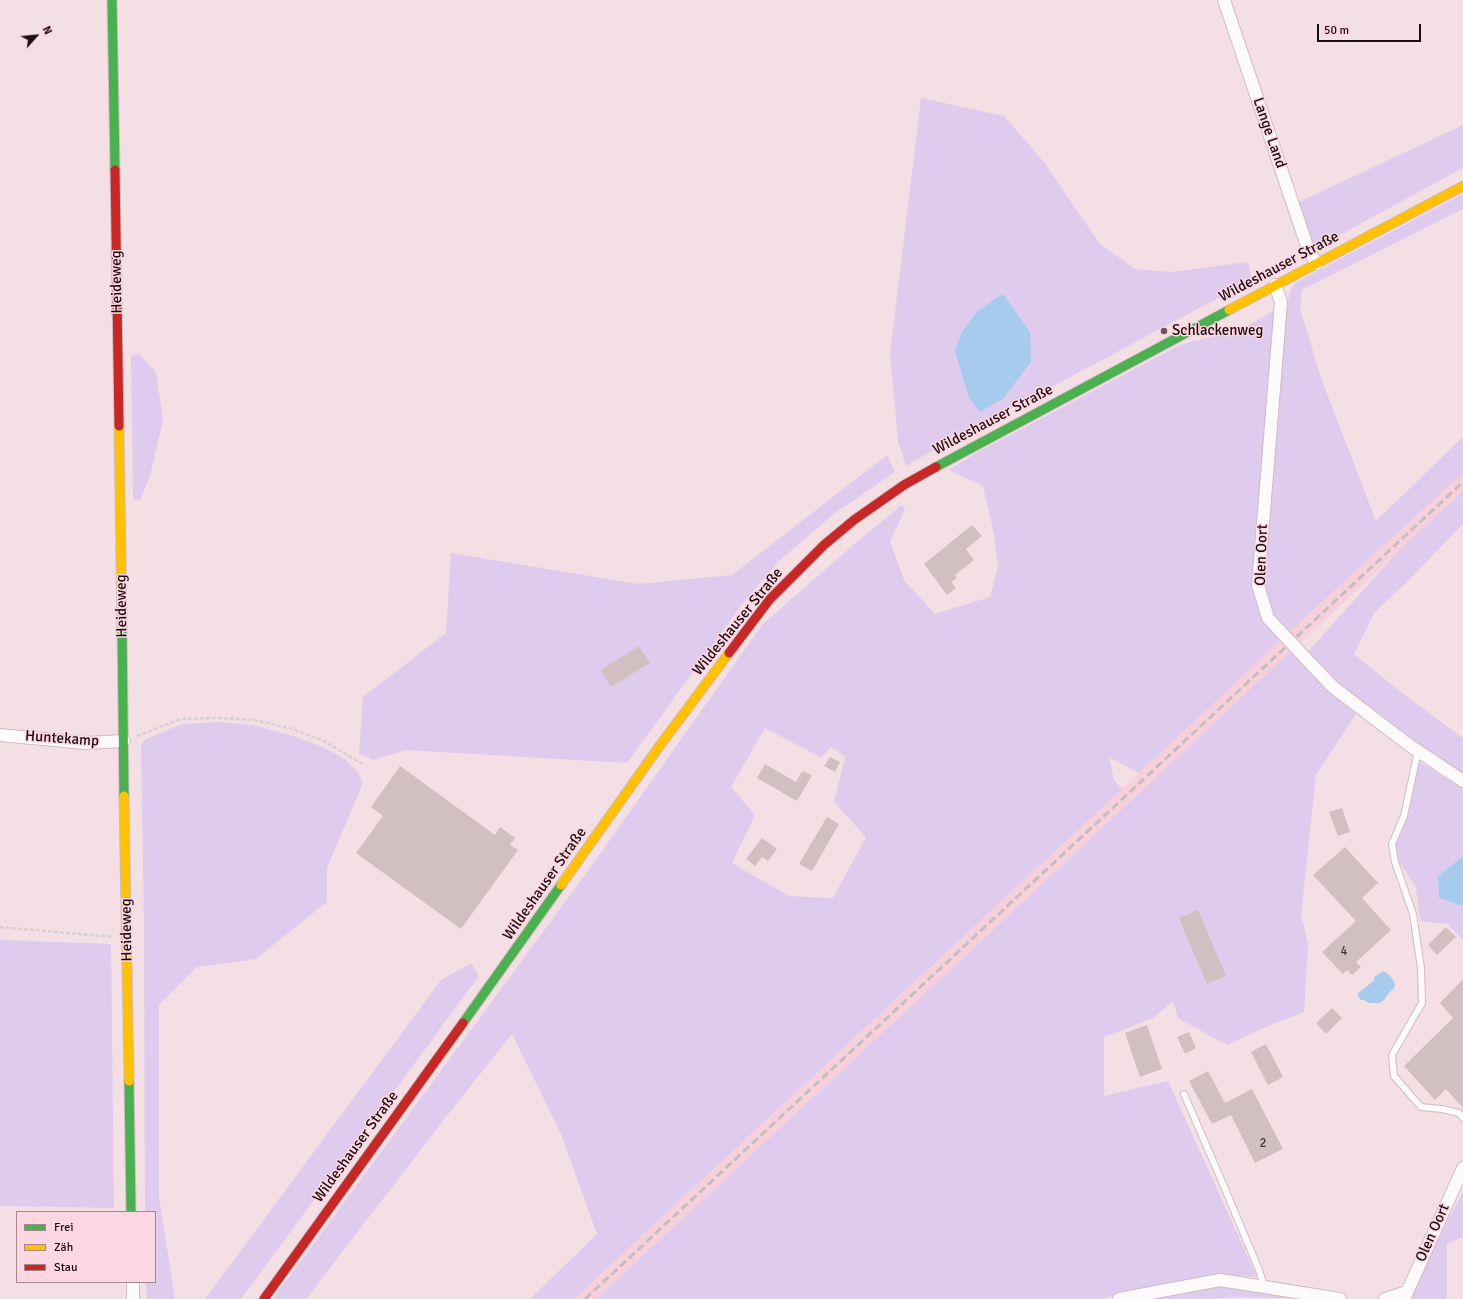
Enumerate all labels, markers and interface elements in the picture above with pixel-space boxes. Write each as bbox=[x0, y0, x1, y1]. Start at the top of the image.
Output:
north arrow bbox=[16, 16, 56, 56]
scale bar bbox=[1319, 16, 1423, 42]
text: 50 m bbox=[1324, 23, 1349, 38]
text: N bbox=[40, 24, 55, 37]
street label: Lange Land bbox=[1249, 95, 1289, 171]
street label: Wildeshauser Straße bbox=[1216, 228, 1342, 306]
street label: Heideweg bbox=[107, 250, 127, 314]
place label: Schlackenweg bbox=[1172, 322, 1263, 340]
marker: Schlackenweg bbox=[1159, 326, 1169, 336]
street label: Wildeshauser Straße bbox=[930, 381, 1056, 459]
street label: Olen Oort bbox=[1252, 524, 1272, 586]
street label: Wildeshauser Straße bbox=[689, 564, 787, 680]
street label: Heideweg bbox=[112, 574, 132, 638]
street label: Huntekamp bbox=[24, 727, 100, 751]
street label: Wildeshauser Straße bbox=[499, 824, 591, 944]
street label: Heideweg bbox=[117, 898, 137, 962]
house number: 4 bbox=[1340, 944, 1348, 960]
street label: Wildeshauser Straße bbox=[309, 1088, 403, 1206]
house number: 2 bbox=[1259, 1136, 1267, 1152]
street label: Olen Oort bbox=[1412, 1201, 1454, 1265]
legend bbox=[16, 1211, 156, 1283]
text: Frei bbox=[54, 1220, 73, 1235]
text: Zäh bbox=[54, 1240, 73, 1255]
text: Stau bbox=[54, 1260, 78, 1275]

